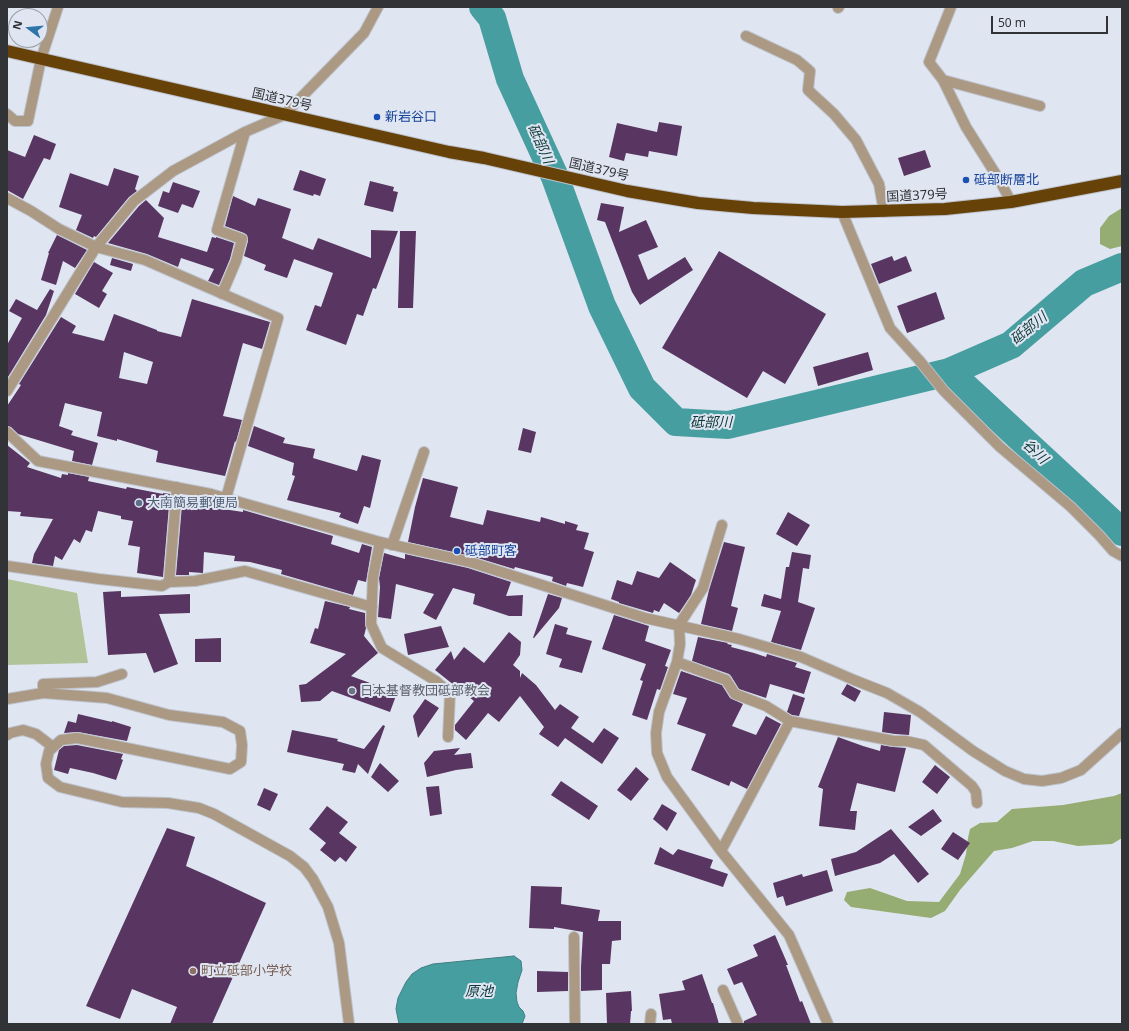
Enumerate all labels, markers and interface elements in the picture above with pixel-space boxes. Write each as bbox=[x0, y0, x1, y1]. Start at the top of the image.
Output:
north arrow bbox=[8, 8, 48, 48]
scale bar bbox=[993, 8, 1110, 34]
text: 50 m bbox=[998, 14, 1026, 31]
text: N bbox=[8, 18, 25, 31]
street label: 国道379号 bbox=[250, 86, 314, 114]
place label: 新岩谷口 bbox=[385, 109, 437, 125]
marker: 新岩谷口 bbox=[372, 112, 382, 122]
water label: 砥部川 bbox=[524, 121, 556, 167]
street label: 国道379号 bbox=[567, 156, 631, 184]
place label: 砥部断層北 bbox=[974, 172, 1039, 188]
marker: 砥部断層北 bbox=[961, 175, 971, 185]
street label: 国道379号 bbox=[886, 187, 948, 205]
water label: 砥部川 bbox=[1007, 309, 1051, 349]
water label: 砥部川 bbox=[690, 415, 732, 431]
water label: 谷川 bbox=[1019, 436, 1051, 468]
place label: 大南簡易郵便局 bbox=[147, 495, 238, 511]
marker: 大南簡易郵便局 bbox=[134, 498, 144, 508]
place label: 砥部町客 bbox=[465, 543, 517, 559]
marker: 砥部町客 bbox=[452, 546, 462, 556]
place label: 日本基督教団砥部教会 bbox=[360, 683, 490, 699]
marker: 日本基督教団砥部教会 bbox=[347, 686, 357, 696]
place label: 町立砥部小学校 bbox=[201, 963, 292, 979]
marker: 町立砥部小学校 bbox=[188, 966, 198, 976]
water label: 原池 bbox=[465, 984, 493, 1000]

